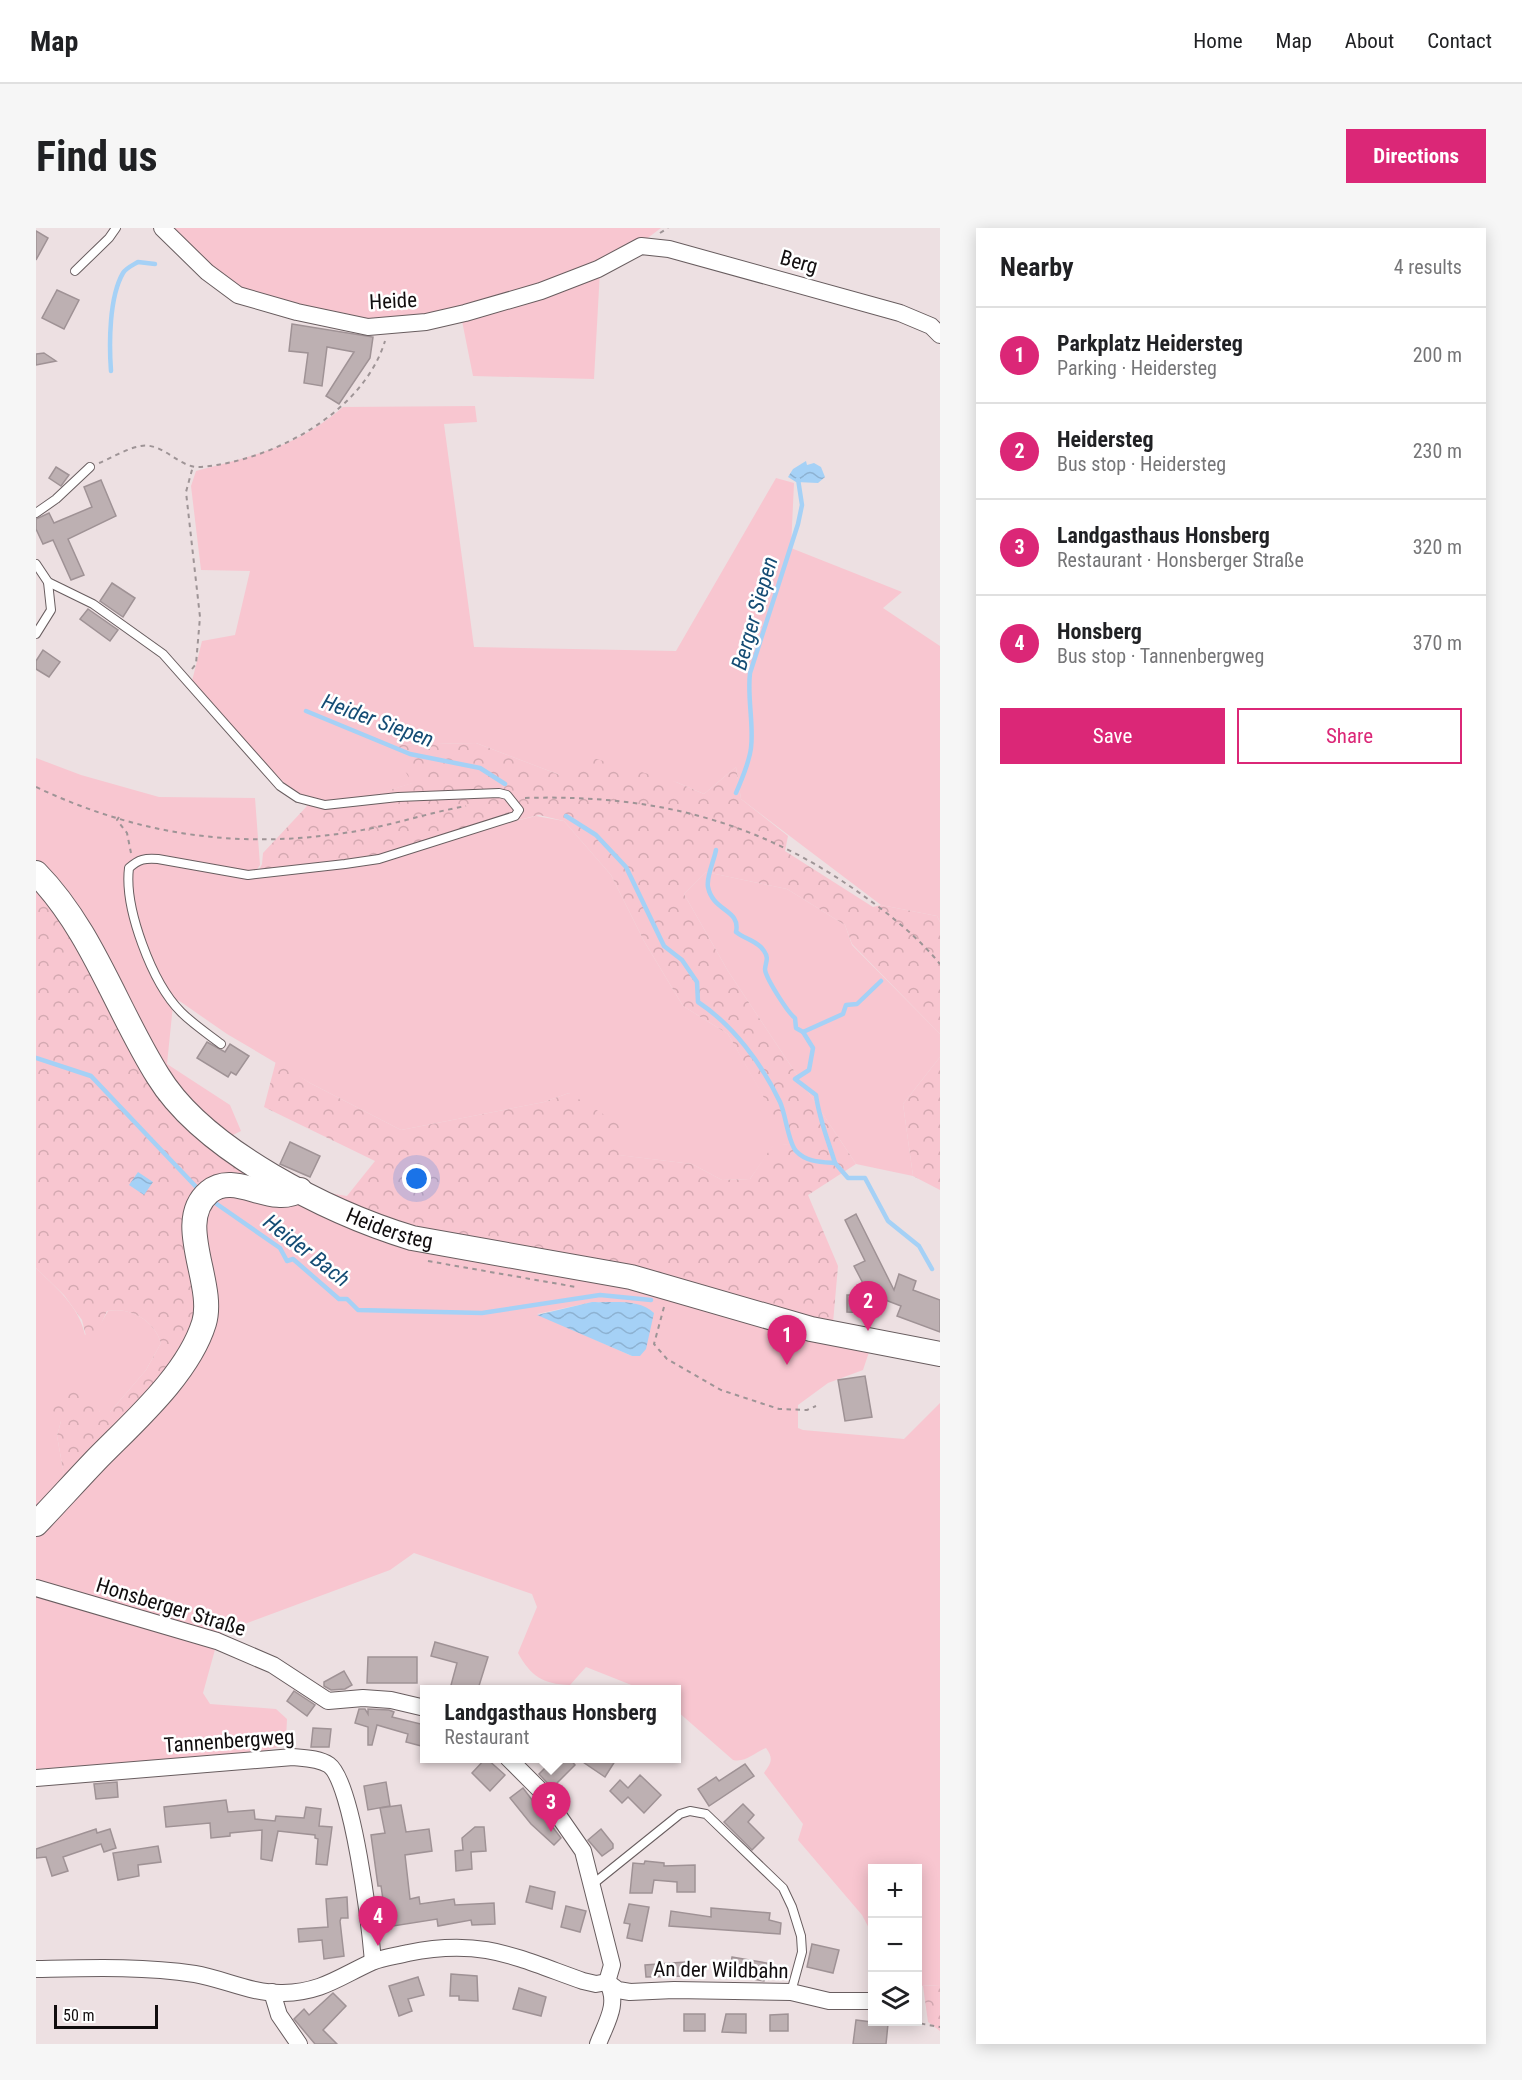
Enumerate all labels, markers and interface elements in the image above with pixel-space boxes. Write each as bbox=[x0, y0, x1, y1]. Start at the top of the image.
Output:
text: Map bbox=[30, 25, 78, 58]
text: Home bbox=[1193, 29, 1243, 53]
text: Map bbox=[1276, 29, 1312, 53]
text: About bbox=[1345, 29, 1394, 53]
text: Contact bbox=[1427, 29, 1492, 53]
button: Directions bbox=[1346, 129, 1486, 183]
text: Find us bbox=[36, 132, 157, 181]
street label: Berg bbox=[777, 245, 821, 279]
text: Nearby bbox=[1000, 252, 1074, 282]
text: 4 results bbox=[1394, 255, 1462, 279]
street label: Heide bbox=[368, 288, 418, 314]
text: Parkplatz Heidersteg bbox=[1057, 331, 1243, 356]
text: 1 bbox=[1014, 343, 1025, 367]
text: 200 m bbox=[1413, 343, 1462, 367]
text: Parking · Heidersteg bbox=[1057, 356, 1217, 380]
text: Heidersteg bbox=[1057, 427, 1154, 452]
text: 2 bbox=[1014, 439, 1025, 463]
text: 230 m bbox=[1413, 439, 1462, 463]
text: Bus stop · Heidersteg bbox=[1057, 452, 1226, 476]
text: Landgasthaus Honsberg bbox=[1057, 523, 1270, 548]
text: 3 bbox=[1014, 535, 1025, 559]
text: 320 m bbox=[1413, 535, 1462, 559]
text: Restaurant · Honsberger Straße bbox=[1057, 548, 1304, 572]
water label: Berger Siepen bbox=[726, 554, 783, 673]
text: Honsberg bbox=[1057, 619, 1142, 644]
text: 4 bbox=[1014, 631, 1025, 655]
text: 370 m bbox=[1413, 631, 1462, 655]
text: Bus stop · Tannenbergweg bbox=[1057, 644, 1264, 668]
water label: Heider Siepen bbox=[319, 689, 437, 752]
button: Save bbox=[1000, 708, 1225, 764]
button: Share bbox=[1237, 708, 1462, 764]
your location bbox=[402, 1164, 431, 1193]
street label: Heidersteg bbox=[342, 1203, 435, 1254]
water label: Heider Bach bbox=[259, 1209, 355, 1292]
pin: 2 bbox=[848, 1282, 888, 1331]
pin: 1 bbox=[768, 1316, 807, 1365]
street label: Honsberger Straße bbox=[93, 1573, 249, 1641]
popup bbox=[420, 1685, 681, 1763]
text: Landgasthaus Honsberg bbox=[444, 1700, 657, 1725]
street label: Tannenbergweg bbox=[163, 1724, 295, 1758]
text: Restaurant bbox=[444, 1725, 529, 1749]
pin: 3 bbox=[532, 1782, 570, 1832]
map controls bbox=[868, 1864, 922, 2026]
button: + bbox=[868, 1864, 922, 1918]
pin: 4 bbox=[358, 1896, 398, 1946]
button: − bbox=[868, 1918, 922, 1972]
street label: An der Wildbahn bbox=[653, 1957, 789, 1983]
button: layers bbox=[868, 1972, 922, 2026]
scale bar bbox=[54, 2002, 158, 2030]
text: 50 m bbox=[63, 2006, 95, 2025]

